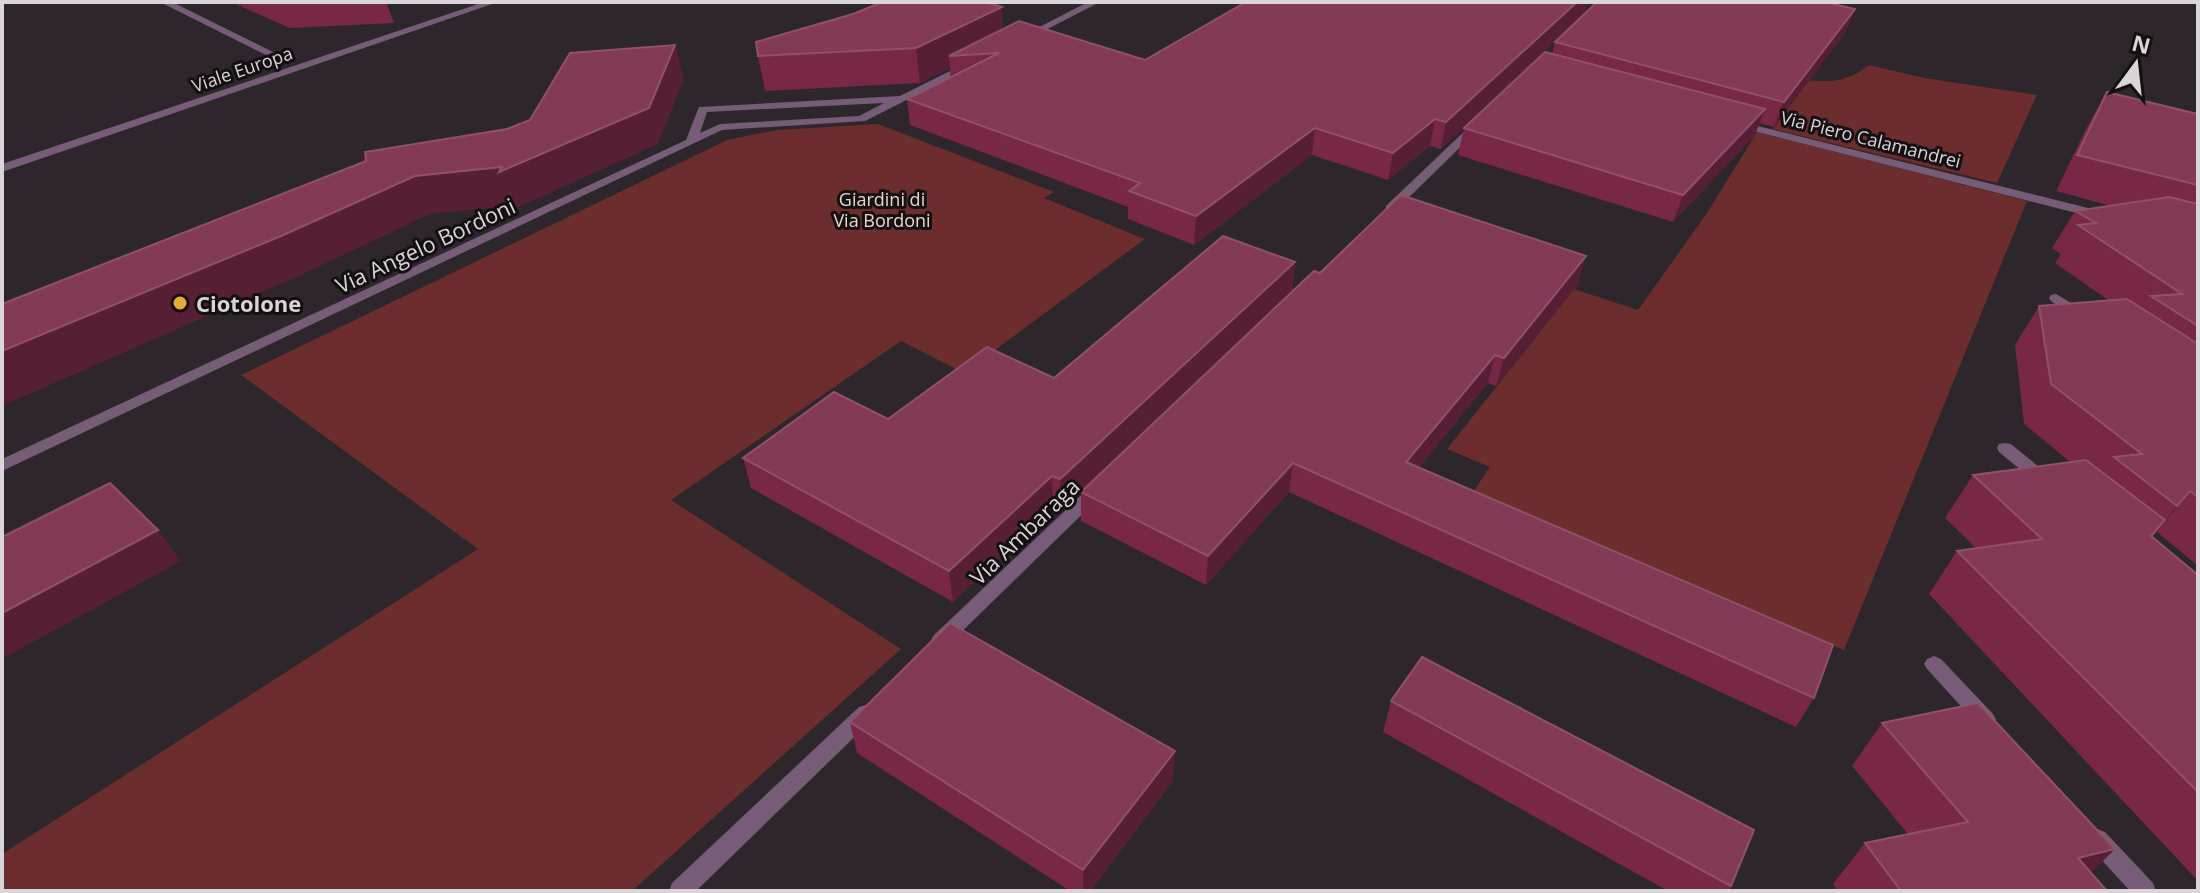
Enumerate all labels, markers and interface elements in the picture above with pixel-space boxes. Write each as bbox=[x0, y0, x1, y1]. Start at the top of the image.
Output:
north arrow bbox=[2096, 24, 2176, 104]
text: N bbox=[2129, 27, 2154, 61]
street label: Viale Europa bbox=[189, 41, 295, 97]
street label: Via Piero Calamandrei bbox=[1778, 105, 1964, 173]
park label: Giardini di Via Bordoni bbox=[833, 187, 931, 232]
street label: Via Angelo Bordoni bbox=[330, 190, 520, 300]
place label: Ciotolone bbox=[196, 288, 301, 318]
marker: Ciotolone bbox=[171, 294, 189, 312]
street label: Via Ambaraga bbox=[963, 471, 1085, 591]

